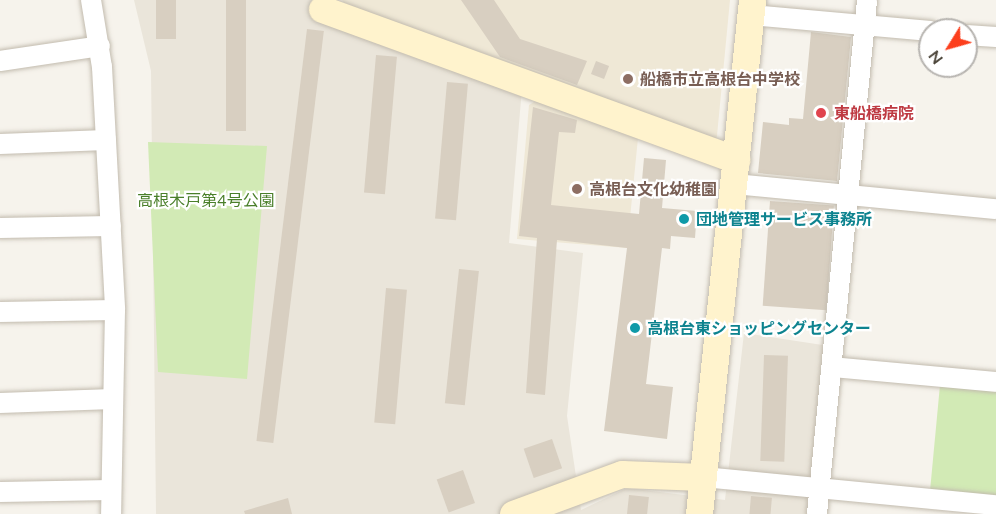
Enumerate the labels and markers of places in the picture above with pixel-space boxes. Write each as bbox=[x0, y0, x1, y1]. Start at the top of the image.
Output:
place label: 船橋市立高根台中学校 bbox=[640, 69, 800, 89]
marker: 船橋市立高根台中学校 bbox=[621, 72, 635, 86]
place label: 東船橋病院 bbox=[834, 103, 914, 123]
marker: 東船橋病院 bbox=[812, 104, 830, 122]
place label: 高根台文化幼稚園 bbox=[589, 179, 717, 199]
marker: 高根台文化幼稚園 bbox=[570, 182, 584, 196]
place label: 団地管理サービス事務所 bbox=[696, 209, 872, 229]
marker: 団地管理サービス事務所 bbox=[677, 212, 691, 226]
place label: 高根台東ショッピングセンター bbox=[647, 318, 871, 338]
marker: 高根台東ショッピングセンター bbox=[628, 321, 642, 335]

